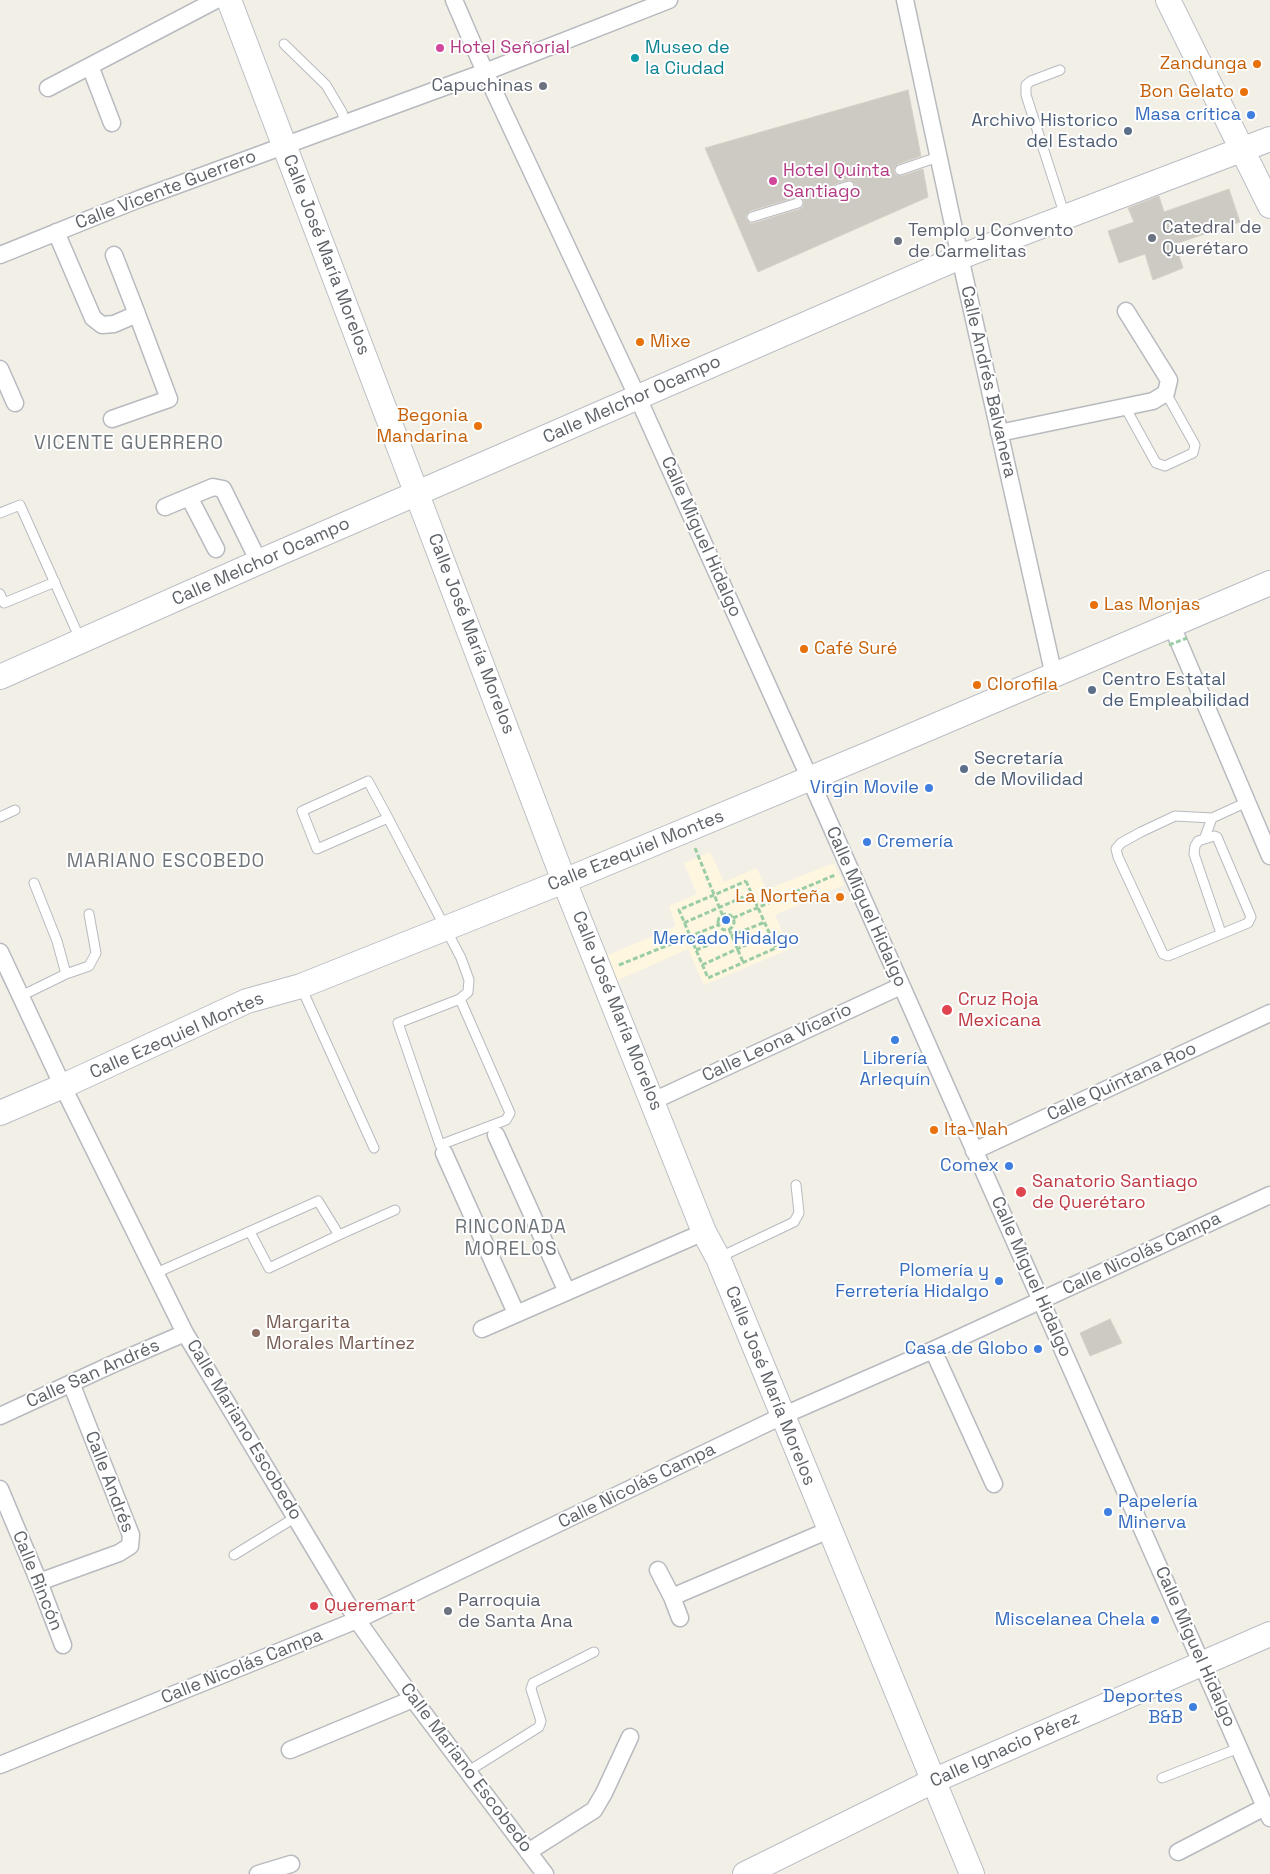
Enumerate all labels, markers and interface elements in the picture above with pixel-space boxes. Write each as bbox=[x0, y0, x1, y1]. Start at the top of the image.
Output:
place label: Hotel Señorial bbox=[450, 37, 570, 59]
place label: Museo de la Ciudad bbox=[645, 37, 730, 80]
marker: Hotel Señorial bbox=[434, 42, 446, 54]
marker: Museo de la Ciudad bbox=[629, 52, 641, 64]
place label: Zandunga bbox=[1160, 53, 1247, 75]
marker: Zandunga bbox=[1251, 58, 1263, 70]
place label: Capuchinas bbox=[431, 75, 533, 97]
marker: Capuchinas bbox=[537, 80, 549, 92]
place label: Bon Gelato bbox=[1140, 81, 1234, 103]
marker: Bon Gelato bbox=[1238, 86, 1250, 98]
place label: Masa crítica bbox=[1135, 104, 1241, 126]
marker: Masa crítica bbox=[1245, 109, 1257, 121]
place label: Archivo Historico del Estado bbox=[971, 110, 1118, 152]
marker: Archivo Historico del Estado bbox=[1122, 125, 1134, 137]
street label: Calle Vicente Guerrero bbox=[72, 146, 260, 234]
street label: Calle José María Morelos bbox=[278, 152, 374, 358]
place label: Hotel Quinta Santiago bbox=[783, 160, 890, 202]
marker: Hotel Quinta Santiago bbox=[767, 175, 779, 187]
place label: Catedral de Querétaro bbox=[1162, 217, 1262, 260]
place label: Templo y Convento de Carmelitas bbox=[908, 220, 1074, 262]
marker: Catedral de Querétaro bbox=[1146, 232, 1158, 244]
marker: Templo y Convento de Carmelitas bbox=[892, 235, 904, 247]
street label: Calle Andrés Balvanera bbox=[955, 284, 1021, 480]
place label: Mixe bbox=[650, 331, 691, 353]
marker: Mixe bbox=[634, 336, 646, 348]
street label: Calle Melchor Ocampo bbox=[540, 351, 724, 449]
place label: Begonia Mandarina bbox=[377, 405, 468, 448]
marker: Begonia Mandarina bbox=[472, 420, 484, 432]
district label: VICENTE GUERRERO bbox=[32, 433, 226, 455]
street label: Calle Miguel Hidalgo bbox=[656, 453, 746, 621]
street label: Calle Melchor Ocampo bbox=[169, 513, 353, 611]
street label: Calle José María Morelos bbox=[423, 531, 519, 737]
place label: Las Monjas bbox=[1104, 594, 1200, 616]
marker: Las Monjas bbox=[1088, 599, 1100, 611]
place label: Café Suré bbox=[814, 638, 897, 660]
marker: Café Suré bbox=[798, 643, 810, 655]
place label: Centro Estatal de Empleabilidad bbox=[1102, 669, 1250, 712]
place label: Clorofila bbox=[987, 674, 1058, 696]
marker: Clorofila bbox=[971, 679, 983, 691]
marker: Centro Estatal de Empleabilidad bbox=[1086, 684, 1098, 696]
place label: Secretaría de Movilidad bbox=[974, 748, 1083, 791]
marker: Secretaría de Movilidad bbox=[958, 763, 970, 775]
place label: Virgin Movile bbox=[810, 777, 919, 799]
marker: Virgin Movile bbox=[923, 782, 935, 794]
street label: Calle Ezequiel Montes bbox=[545, 806, 727, 896]
street label: Calle Miguel Hidalgo bbox=[821, 823, 911, 991]
place label: Cremería bbox=[877, 831, 953, 853]
marker: Cremería bbox=[861, 836, 873, 848]
district label: MARIANO ESCOBEDO bbox=[65, 851, 267, 873]
place label: La Norteña bbox=[735, 886, 830, 908]
marker: La Norteña bbox=[834, 891, 846, 903]
street label: Calle José María Morelos bbox=[567, 908, 667, 1114]
marker: Mercado Hidalgo bbox=[720, 914, 732, 926]
place label: Mercado Hidalgo bbox=[653, 928, 799, 950]
street label: Calle Ezequiel Montes bbox=[87, 988, 267, 1084]
place label: Cruz Roja Mexicana bbox=[958, 989, 1041, 1032]
street label: Calle Leona Vicario bbox=[699, 999, 855, 1087]
marker: Cruz Roja Mexicana bbox=[940, 1003, 954, 1017]
marker: Librería Arlequín bbox=[889, 1034, 901, 1046]
street label: Calle Quintana Roo bbox=[1044, 1038, 1200, 1126]
place label: Librería Arlequín bbox=[859, 1048, 931, 1090]
place label: Ita-Nah bbox=[944, 1119, 1008, 1141]
marker: Ita-Nah bbox=[928, 1124, 940, 1136]
place label: Comex bbox=[940, 1155, 999, 1177]
marker: Comex bbox=[1003, 1160, 1015, 1172]
place label: Sanatorio Santiago de Querétaro bbox=[1032, 1171, 1198, 1214]
marker: Sanatorio Santiago de Querétaro bbox=[1014, 1185, 1028, 1199]
street label: Calle Miguel Hidalgo bbox=[986, 1193, 1076, 1361]
street label: Calle Nicolás Campa bbox=[1059, 1208, 1225, 1300]
district label: RINCONADA MORELOS bbox=[454, 1217, 568, 1261]
place label: Plomería y Ferretería Hidalgo bbox=[835, 1260, 989, 1302]
marker: Plomería y Ferretería Hidalgo bbox=[993, 1275, 1005, 1287]
street label: Calle José María Morelos bbox=[720, 1283, 820, 1489]
place label: Margarita Morales Martínez bbox=[266, 1312, 415, 1355]
marker: Margarita Morales Martínez bbox=[250, 1327, 262, 1339]
street label: Calle San Andrés bbox=[23, 1335, 163, 1413]
street label: Calle Mariano Escobedo bbox=[182, 1336, 306, 1524]
place label: Casa de Globo bbox=[905, 1338, 1028, 1360]
marker: Casa de Globo bbox=[1032, 1343, 1044, 1355]
street label: Calle Andrés bbox=[80, 1428, 138, 1536]
street label: Calle Nicolás Campa bbox=[555, 1439, 719, 1533]
place label: Papelería Minerva bbox=[1118, 1491, 1198, 1534]
marker: Papelería Minerva bbox=[1102, 1506, 1114, 1518]
street label: Calle Rincón bbox=[7, 1528, 67, 1634]
street label: Calle Miguel Hidalgo bbox=[1150, 1563, 1240, 1731]
place label: Parroquia de Santa Ana bbox=[458, 1590, 573, 1632]
place label: Queremart bbox=[324, 1595, 416, 1617]
marker: Queremart bbox=[308, 1600, 320, 1612]
marker: Parroquia de Santa Ana bbox=[442, 1605, 454, 1617]
place label: Miscelanea Chela bbox=[995, 1609, 1145, 1631]
marker: Miscelanea Chela bbox=[1149, 1614, 1161, 1626]
street label: Calle Nicolás Campa bbox=[158, 1625, 326, 1709]
street label: Calle Mariano Escobedo bbox=[395, 1679, 537, 1857]
place label: Deportes B&B bbox=[1103, 1686, 1183, 1728]
marker: Deportes B&B bbox=[1187, 1701, 1199, 1713]
street label: Calle Ignacio Pérez bbox=[927, 1707, 1083, 1793]

